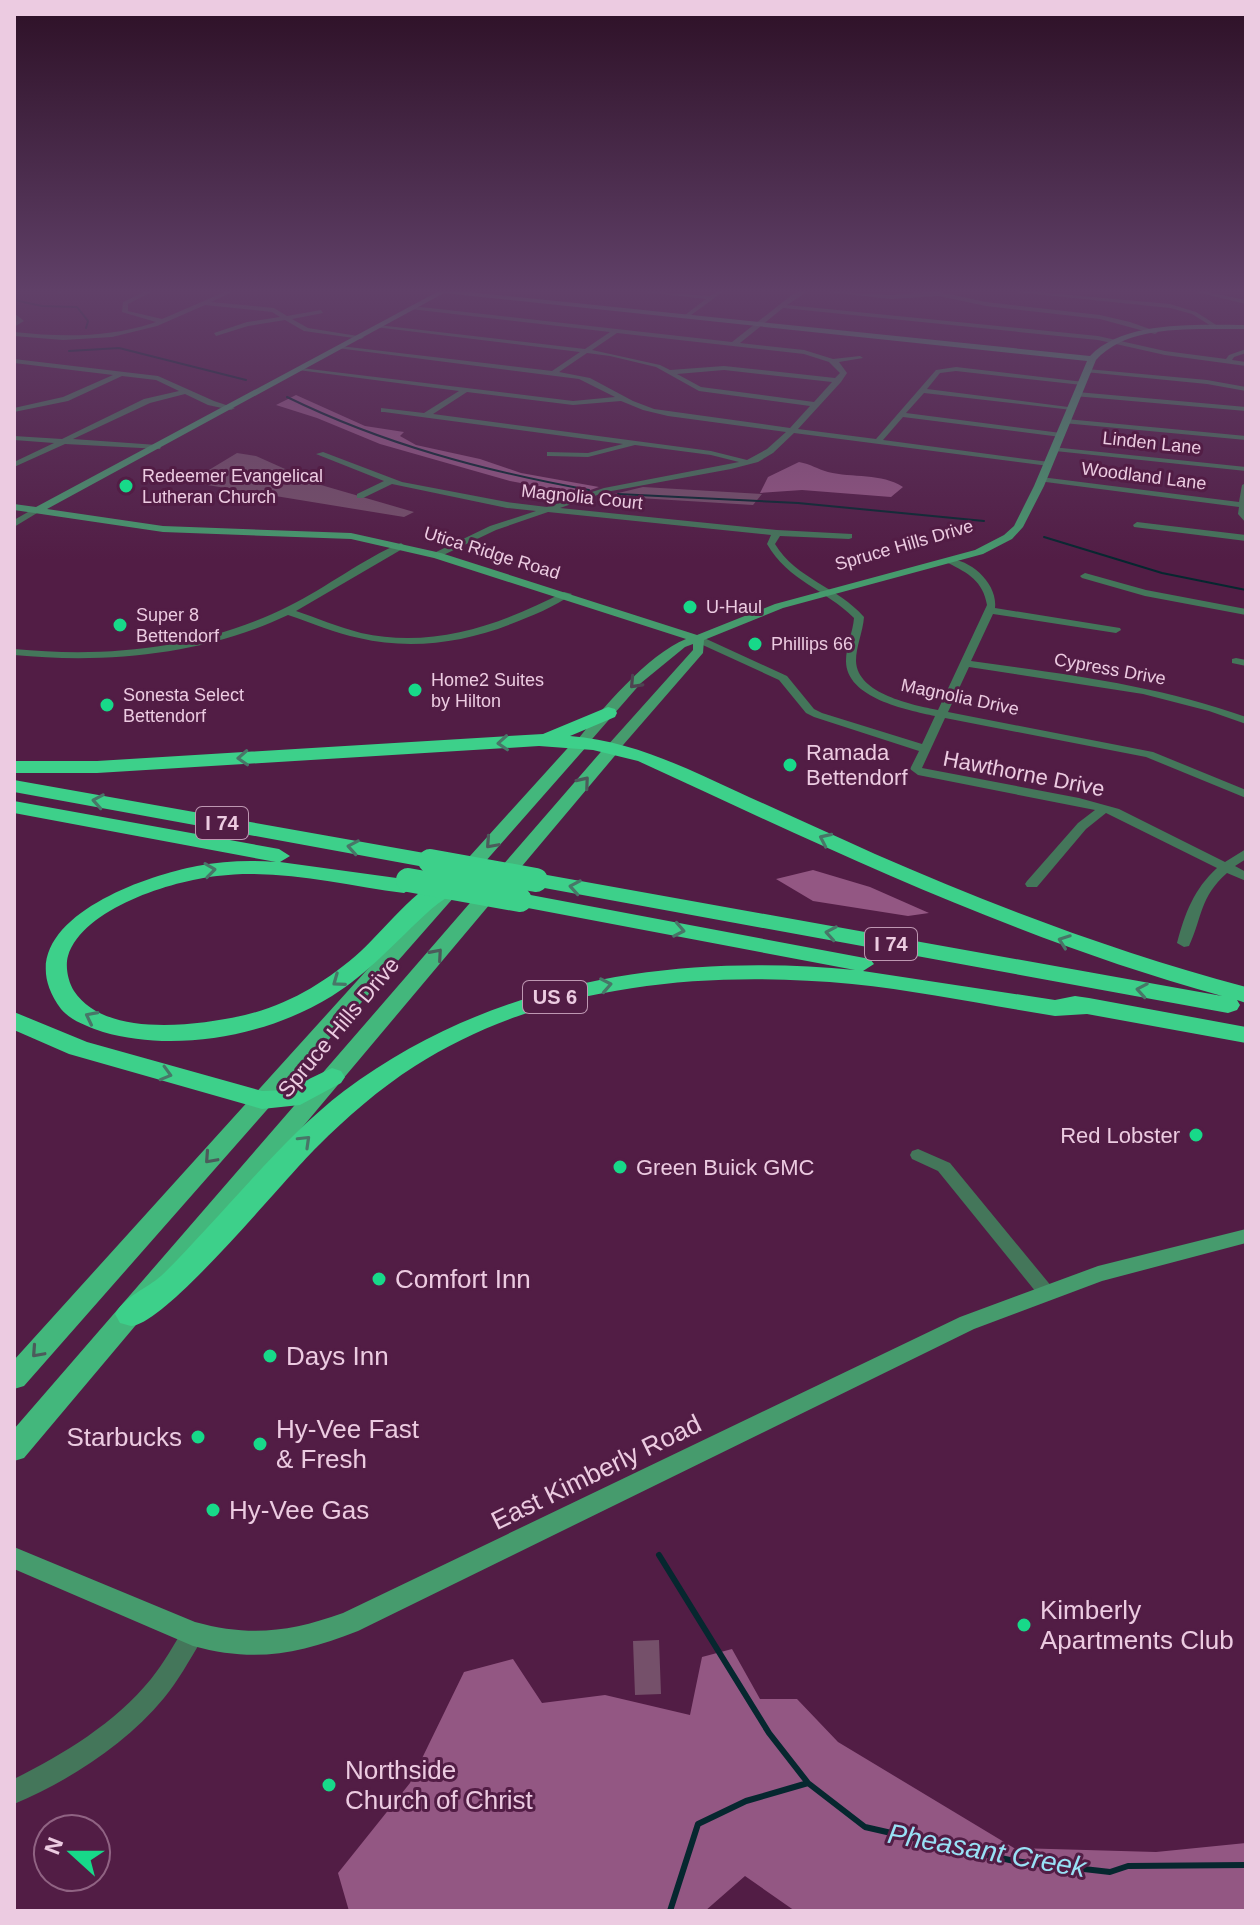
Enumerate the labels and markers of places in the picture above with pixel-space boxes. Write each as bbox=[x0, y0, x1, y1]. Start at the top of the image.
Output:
place label: Redeemer Evangelical Lutheran Church bbox=[142, 466, 323, 507]
marker: Redeemer Evangelical Lutheran Church bbox=[117, 477, 135, 495]
place label: U-Haul bbox=[706, 597, 762, 617]
marker: U-Haul bbox=[681, 598, 699, 616]
place label: Super 8 Bettendorf bbox=[136, 605, 220, 646]
marker: Super 8 Bettendorf bbox=[111, 616, 129, 634]
place label: Phillips 66 bbox=[771, 634, 853, 654]
marker: Phillips 66 bbox=[746, 635, 764, 653]
place label: Home2 Suites by Hilton bbox=[431, 670, 544, 711]
marker: Home2 Suites by Hilton bbox=[406, 681, 424, 699]
place label: Sonesta Select Bettendorf bbox=[123, 685, 244, 726]
marker: Sonesta Select Bettendorf bbox=[98, 696, 116, 714]
place label: Ramada Bettendorf bbox=[806, 740, 908, 790]
marker: Ramada Bettendorf bbox=[781, 756, 799, 774]
place label: Red Lobster bbox=[1060, 1123, 1180, 1148]
marker: Red Lobster bbox=[1187, 1126, 1205, 1144]
place label: Green Buick GMC bbox=[636, 1155, 815, 1180]
marker: Green Buick GMC bbox=[611, 1158, 629, 1176]
place label: Comfort Inn bbox=[395, 1264, 531, 1294]
marker: Comfort Inn bbox=[370, 1270, 388, 1288]
place label: Days Inn bbox=[286, 1341, 389, 1371]
marker: Days Inn bbox=[261, 1347, 279, 1365]
place label: Hy-Vee Fast & Fresh bbox=[276, 1414, 420, 1474]
place label: Starbucks bbox=[66, 1422, 182, 1452]
marker: Starbucks bbox=[189, 1428, 207, 1446]
marker: Hy-Vee Fast & Fresh bbox=[251, 1435, 269, 1453]
place label: Hy-Vee Gas bbox=[229, 1495, 369, 1525]
marker: Hy-Vee Gas bbox=[204, 1501, 222, 1519]
place label: Kimberly Apartments Club bbox=[1040, 1595, 1234, 1655]
marker: Kimberly Apartments Club bbox=[1015, 1616, 1033, 1634]
place label: Northside Church of Christ bbox=[345, 1755, 534, 1815]
marker: Northside Church of Christ bbox=[320, 1776, 338, 1794]

